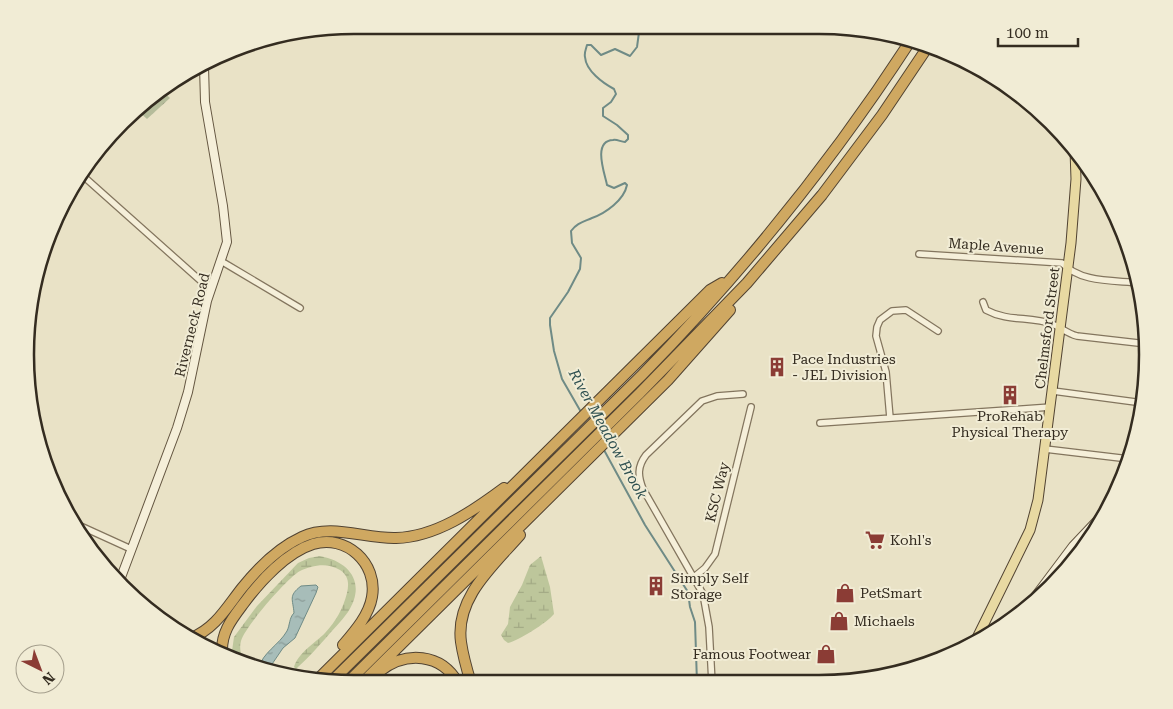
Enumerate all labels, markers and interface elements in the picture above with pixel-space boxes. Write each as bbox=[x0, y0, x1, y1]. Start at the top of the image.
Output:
scale bar bbox=[998, 15, 1078, 47]
text: 100 m bbox=[1006, 24, 1049, 42]
street label: Maple Avenue bbox=[948, 235, 1045, 257]
street label: Chelmsford Street bbox=[1032, 266, 1062, 390]
street label: Riverneck Road bbox=[171, 271, 213, 379]
place label: Pace Industries - JEL Division bbox=[792, 351, 896, 383]
building icon: Pace Industries - JEL Division bbox=[766, 356, 788, 378]
water label: River Meadow Brook bbox=[564, 365, 652, 503]
building icon: ProRehab Physical Therapy bbox=[999, 384, 1021, 406]
place label: ProRehab Physical Therapy bbox=[952, 408, 1069, 440]
street label: KSC Way bbox=[702, 459, 732, 524]
supermarket icon: Kohl's bbox=[864, 529, 886, 551]
place label: Kohl's bbox=[890, 532, 932, 548]
place label: Simply Self Storage bbox=[671, 570, 749, 602]
building icon: Simply Self Storage bbox=[645, 575, 667, 597]
shop icon: PetSmart bbox=[834, 582, 856, 604]
place label: PetSmart bbox=[860, 585, 922, 601]
shop icon: Michaels bbox=[828, 610, 850, 632]
place label: Michaels bbox=[854, 613, 915, 629]
shop icon: Famous Footwear bbox=[815, 643, 837, 665]
north arrow bbox=[15, 644, 65, 694]
place label: Famous Footwear bbox=[693, 646, 811, 662]
text: N bbox=[39, 669, 58, 688]

